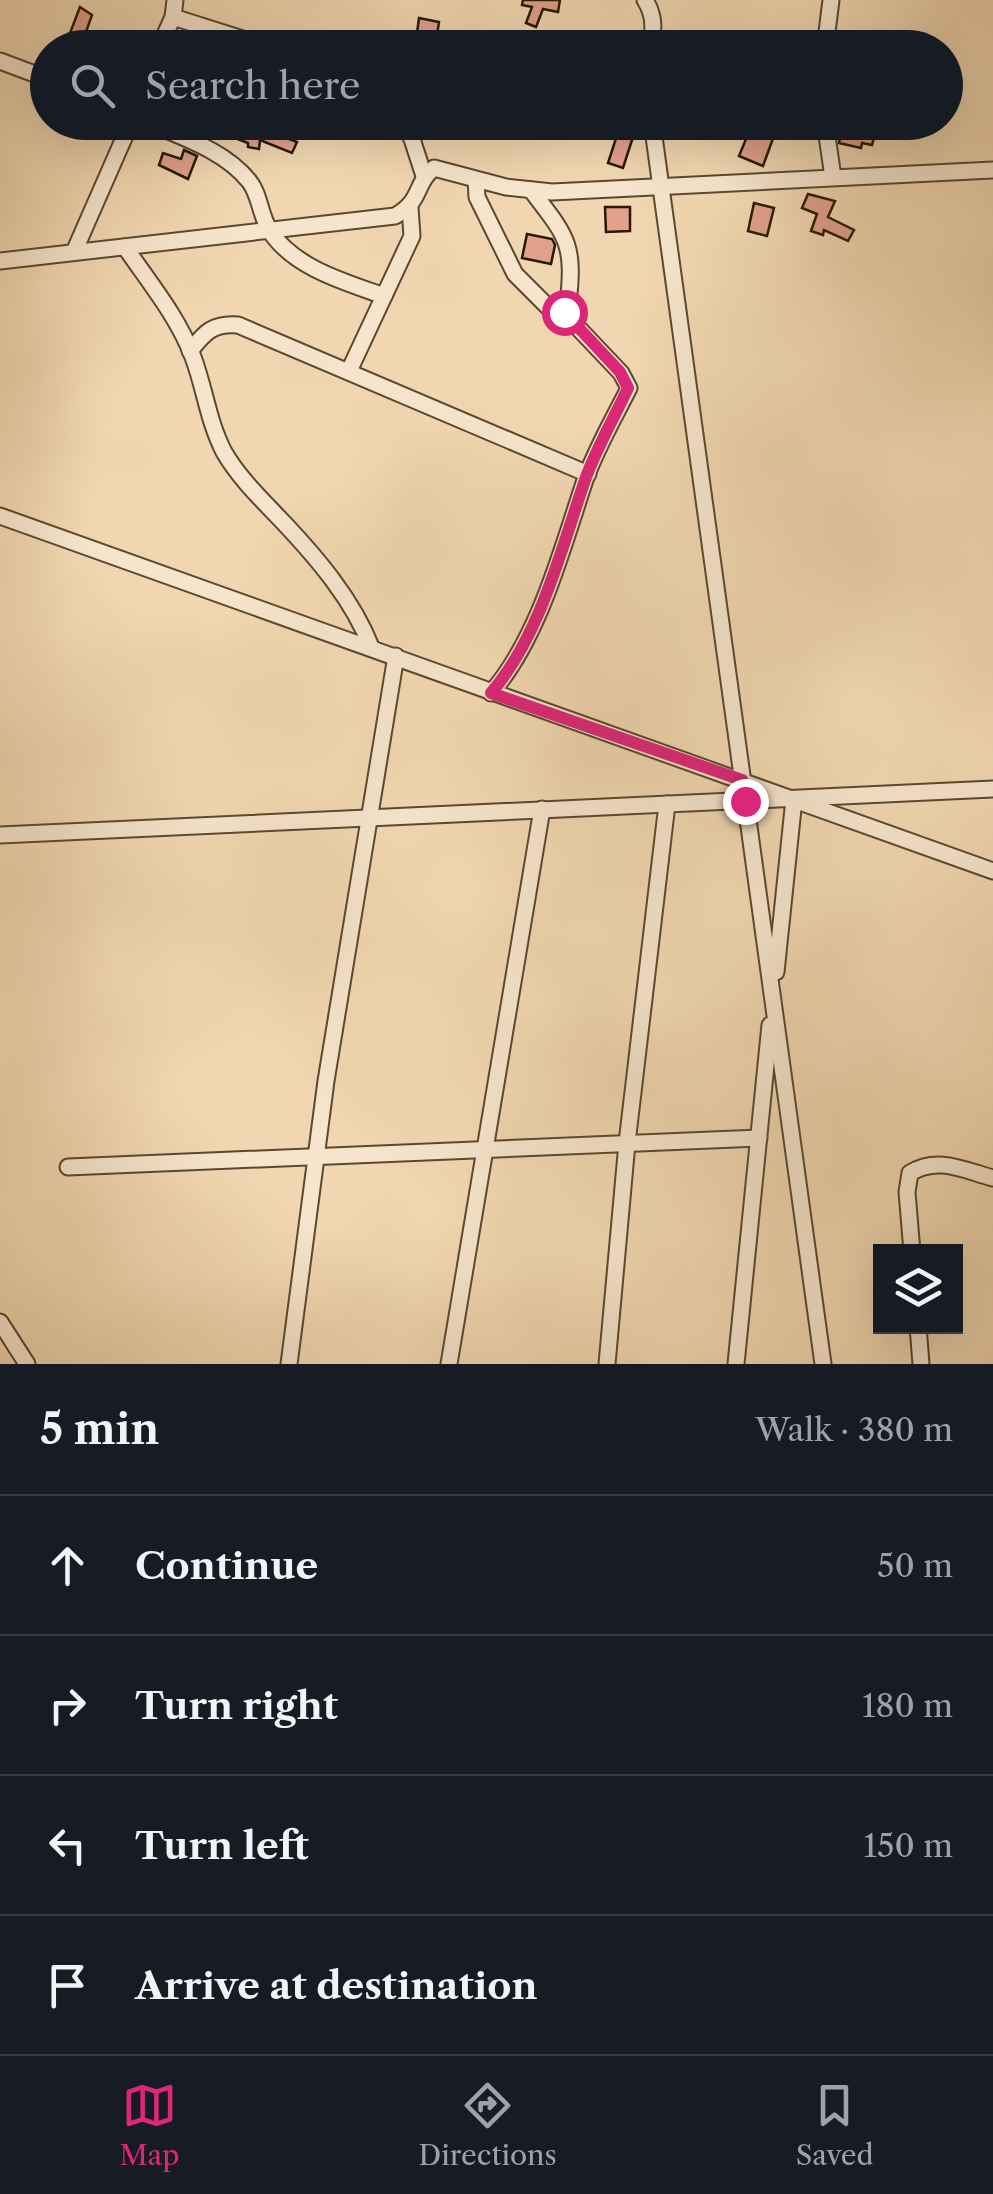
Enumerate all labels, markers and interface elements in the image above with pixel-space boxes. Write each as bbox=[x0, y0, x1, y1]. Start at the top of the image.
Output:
search box bbox=[30, 30, 963, 140]
icon: search bbox=[65, 58, 120, 113]
text: Search here bbox=[145, 62, 360, 109]
route start bbox=[542, 290, 588, 336]
route end bbox=[723, 779, 769, 825]
map controls bbox=[873, 1244, 963, 1334]
button: layers bbox=[873, 1244, 963, 1334]
text: 5 min bbox=[40, 1403, 159, 1455]
text: Walk · 380 m bbox=[755, 1410, 953, 1449]
icon: ahead bbox=[40, 1538, 95, 1593]
text: Continue bbox=[135, 1542, 318, 1589]
text: 50 m bbox=[877, 1546, 953, 1585]
icon: right bbox=[40, 1678, 95, 1733]
text: Turn right bbox=[135, 1682, 338, 1729]
text: 180 m bbox=[862, 1686, 953, 1725]
icon: left bbox=[40, 1818, 95, 1873]
text: Turn left bbox=[135, 1822, 309, 1869]
text: 150 m bbox=[864, 1826, 953, 1865]
icon: arrive bbox=[40, 1958, 95, 2013]
text: Arrive at destination bbox=[135, 1962, 538, 2009]
tab: Map bbox=[119, 2078, 180, 2172]
tab: Directions bbox=[418, 2078, 557, 2172]
tab: Saved bbox=[796, 2078, 874, 2172]

